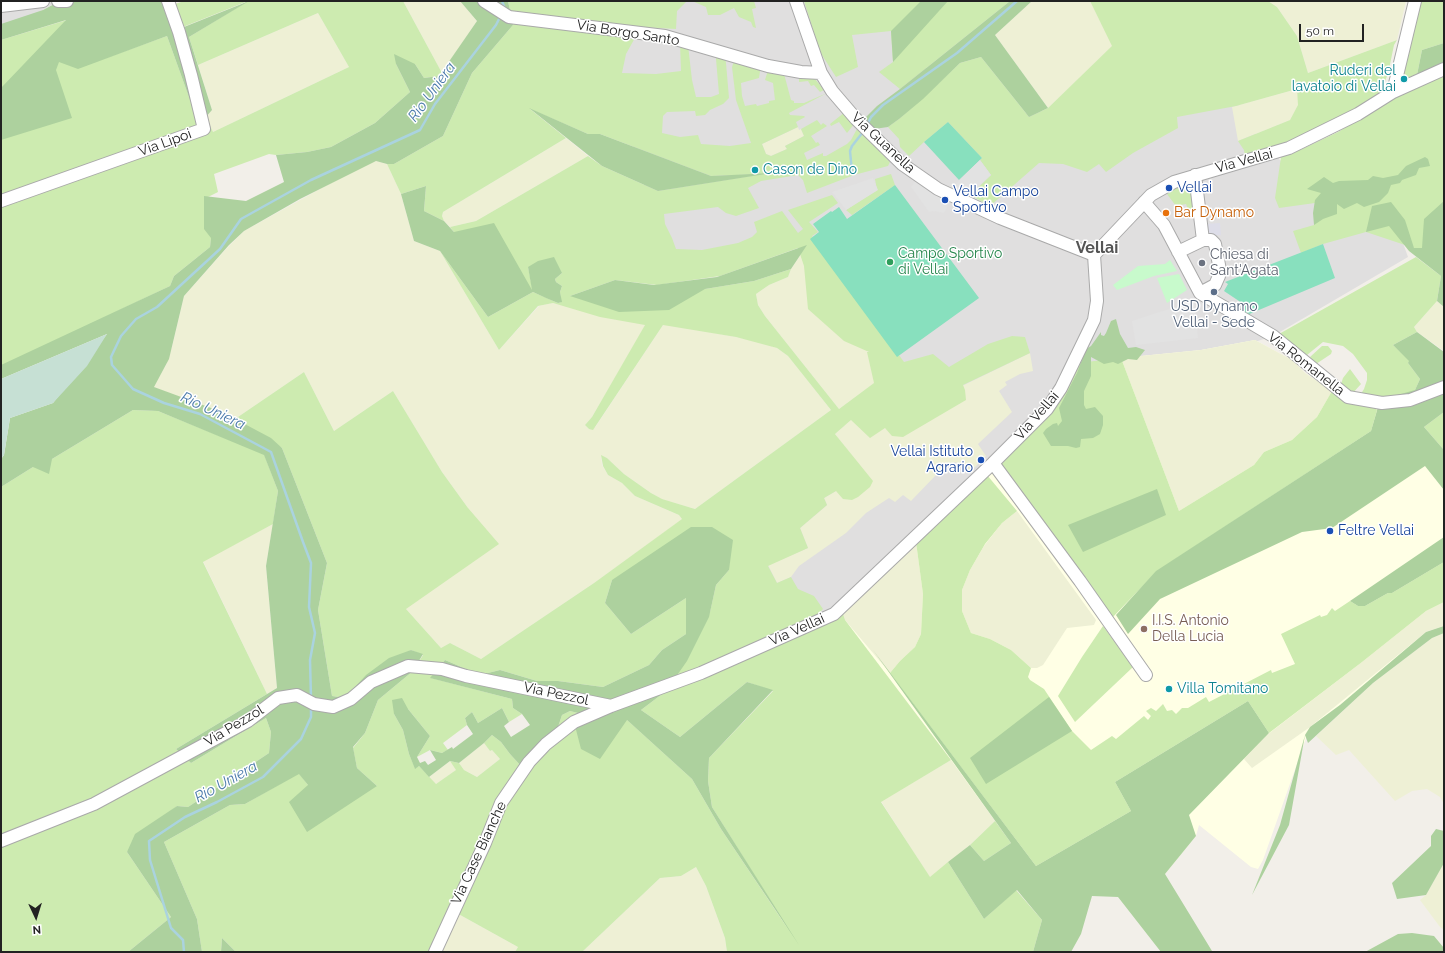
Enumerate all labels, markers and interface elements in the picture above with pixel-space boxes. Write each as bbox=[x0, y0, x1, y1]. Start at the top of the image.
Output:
scale bar bbox=[1301, 16, 1366, 42]
street label: Via Borgo Santo bbox=[575, 17, 681, 49]
text: 50 m bbox=[1306, 24, 1334, 38]
water label: Rio Uniera bbox=[404, 59, 460, 125]
place label: Ruderi del lavatoio di Vellai bbox=[1292, 63, 1396, 96]
marker: Ruderi del lavatoio di Vellai bbox=[1399, 74, 1409, 84]
street label: Via Guanella bbox=[848, 109, 918, 177]
street label: Via Lipoi bbox=[136, 126, 194, 160]
street label: Via Vellai bbox=[1213, 145, 1275, 177]
place label: Cason de Dino bbox=[763, 162, 857, 178]
marker: Cason de Dino bbox=[750, 165, 760, 175]
place label: Vellai bbox=[1177, 180, 1212, 196]
marker: Vellai bbox=[1164, 183, 1174, 193]
place label: Vellai Campo Sportivo bbox=[953, 184, 1039, 216]
marker: Vellai Campo Sportivo bbox=[940, 195, 950, 205]
place label: Bar Dynamo bbox=[1174, 205, 1254, 221]
marker: Bar Dynamo bbox=[1161, 208, 1171, 218]
district label: Vellai bbox=[1076, 238, 1118, 258]
place label: Campo Sportivo di Vellai bbox=[898, 246, 1002, 278]
place label: Chiesa di Sant'Agata bbox=[1210, 247, 1279, 280]
marker: Campo Sportivo di Vellai bbox=[885, 257, 895, 267]
marker: Chiesa di Sant'Agata bbox=[1197, 258, 1207, 268]
marker: USD Dynamo Vellai - Sede bbox=[1209, 287, 1219, 297]
place label: USD Dynamo Vellai - Sede bbox=[1170, 299, 1258, 332]
street label: Via Romanella bbox=[1264, 329, 1348, 399]
water label: Rio Uniera bbox=[178, 388, 248, 434]
street label: Via Vellai bbox=[1011, 388, 1063, 444]
place label: Vellai Istituto Agrario bbox=[891, 444, 973, 476]
marker: Vellai Istituto Agrario bbox=[976, 455, 986, 465]
place label: Feltre Vellai bbox=[1338, 523, 1414, 539]
marker: Feltre Vellai bbox=[1325, 526, 1335, 536]
street label: Via Vellai bbox=[767, 610, 827, 650]
place label: I.I.S. Antonio Della Lucia bbox=[1152, 613, 1229, 646]
marker: I.I.S. Antonio Della Lucia bbox=[1139, 624, 1149, 634]
street label: Via Pezzol bbox=[522, 679, 590, 709]
place label: Villa Tomitano bbox=[1177, 681, 1268, 697]
marker: Villa Tomitano bbox=[1164, 684, 1174, 694]
street label: Via Pezzol bbox=[201, 702, 267, 750]
water label: Rio Uniera bbox=[191, 757, 261, 807]
street label: Via Case Bianche bbox=[448, 799, 510, 907]
north arrow bbox=[16, 897, 56, 937]
text: N bbox=[32, 923, 42, 936]

